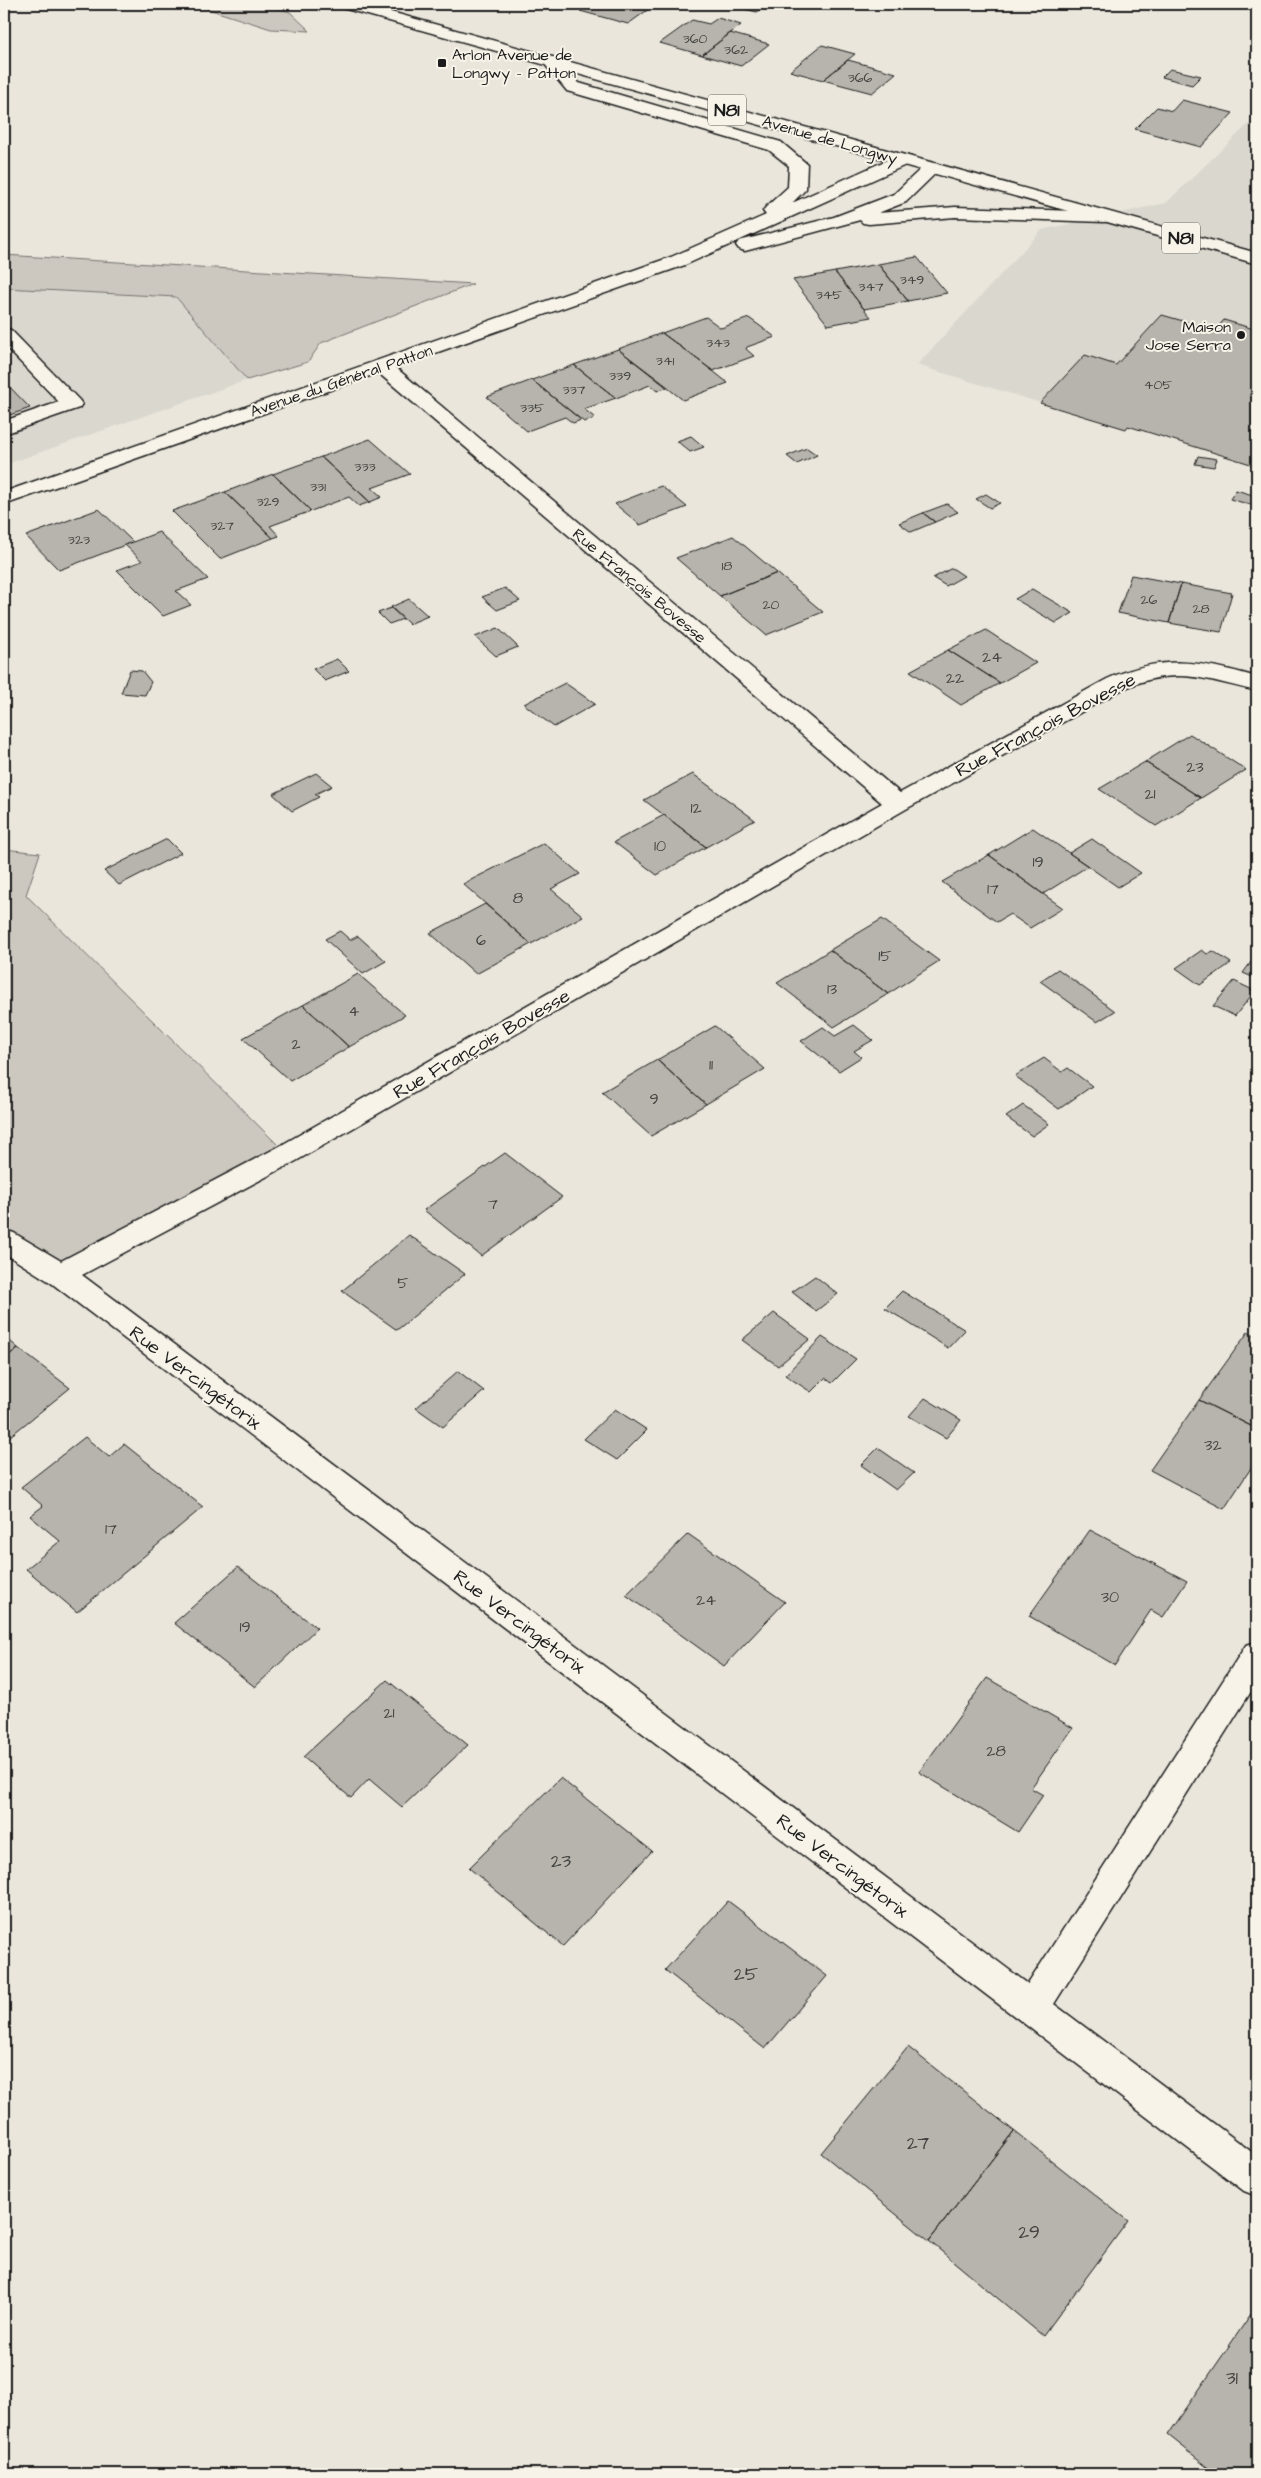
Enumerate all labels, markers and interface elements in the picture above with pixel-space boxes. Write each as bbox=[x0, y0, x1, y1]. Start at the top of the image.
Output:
house number: 360 bbox=[683, 29, 708, 49]
house number: 362 bbox=[724, 40, 748, 60]
place label: Arlon Avenue de Longwy - Patton bbox=[452, 44, 576, 85]
marker: Arlon Avenue de Longwy - Patton bbox=[436, 57, 448, 69]
house number: 366 bbox=[848, 68, 873, 88]
road number: N81 bbox=[708, 94, 746, 126]
street label: Avenue de Longwy bbox=[759, 110, 900, 171]
road number: N81 bbox=[1162, 222, 1200, 254]
house number: 349 bbox=[900, 270, 924, 290]
house number: 347 bbox=[858, 277, 884, 297]
house number: 345 bbox=[816, 285, 842, 305]
place label: Maison Jose Serra bbox=[1146, 316, 1231, 356]
marker: Maison Jose Serra bbox=[1235, 329, 1247, 341]
house number: 343 bbox=[706, 333, 730, 353]
street label: Avenue du Général Patton bbox=[247, 339, 436, 423]
house number: 341 bbox=[656, 351, 674, 371]
house number: 339 bbox=[609, 366, 631, 386]
house number: 405 bbox=[1144, 375, 1172, 395]
house number: 337 bbox=[563, 380, 586, 400]
house number: 335 bbox=[520, 398, 544, 418]
house number: 333 bbox=[354, 457, 376, 477]
house number: 331 bbox=[310, 477, 326, 497]
house number: 329 bbox=[256, 492, 280, 512]
house number: 327 bbox=[210, 516, 234, 536]
street label: Rue François Bovesse bbox=[568, 523, 711, 649]
house number: 323 bbox=[68, 530, 90, 550]
house number: 18 bbox=[722, 556, 732, 576]
house number: 26 bbox=[1141, 590, 1158, 610]
house number: 20 bbox=[763, 595, 780, 615]
house number: 28 bbox=[1192, 599, 1210, 619]
house number: 24 bbox=[982, 646, 1002, 668]
street label: Rue François Bovesse bbox=[951, 666, 1140, 784]
house number: 22 bbox=[946, 667, 964, 689]
house number: 23 bbox=[1186, 756, 1204, 778]
house number: 21 bbox=[1144, 783, 1156, 805]
house number: 12 bbox=[690, 797, 702, 819]
house number: 10 bbox=[654, 835, 666, 857]
house number: 19 bbox=[1032, 851, 1044, 873]
house number: 17 bbox=[987, 878, 999, 900]
house number: 8 bbox=[513, 887, 523, 909]
house number: 6 bbox=[476, 929, 486, 951]
house number: 15 bbox=[878, 945, 892, 967]
house number: 13 bbox=[827, 978, 837, 1000]
street label: Rue François Bovesse bbox=[388, 983, 575, 1106]
house number: 4 bbox=[349, 1000, 360, 1022]
house number: 2 bbox=[291, 1033, 301, 1055]
house number: 11 bbox=[709, 1054, 713, 1076]
house number: 9 bbox=[649, 1088, 659, 1110]
house number: 7 bbox=[488, 1193, 498, 1215]
house number: 5 bbox=[397, 1272, 409, 1294]
street label: Rue Vercingétorix bbox=[123, 1320, 267, 1438]
house number: 32 bbox=[1204, 1434, 1222, 1456]
house number: 17 bbox=[105, 1518, 117, 1540]
street label: Rue Vercingétorix bbox=[447, 1564, 591, 1682]
house number: 30 bbox=[1101, 1586, 1119, 1608]
house number: 24 bbox=[696, 1589, 716, 1611]
house number: 19 bbox=[239, 1616, 251, 1638]
house number: 21 bbox=[383, 1702, 395, 1724]
house number: 28 bbox=[986, 1740, 1006, 1762]
street label: Rue Vercingétorix bbox=[770, 1808, 914, 1926]
house number: 23 bbox=[551, 1848, 572, 1875]
house number: 25 bbox=[734, 1961, 759, 1988]
house number: 27 bbox=[907, 2130, 930, 2157]
house number: 29 bbox=[1018, 2219, 1040, 2246]
house number: 31 bbox=[1226, 2365, 1239, 2392]

